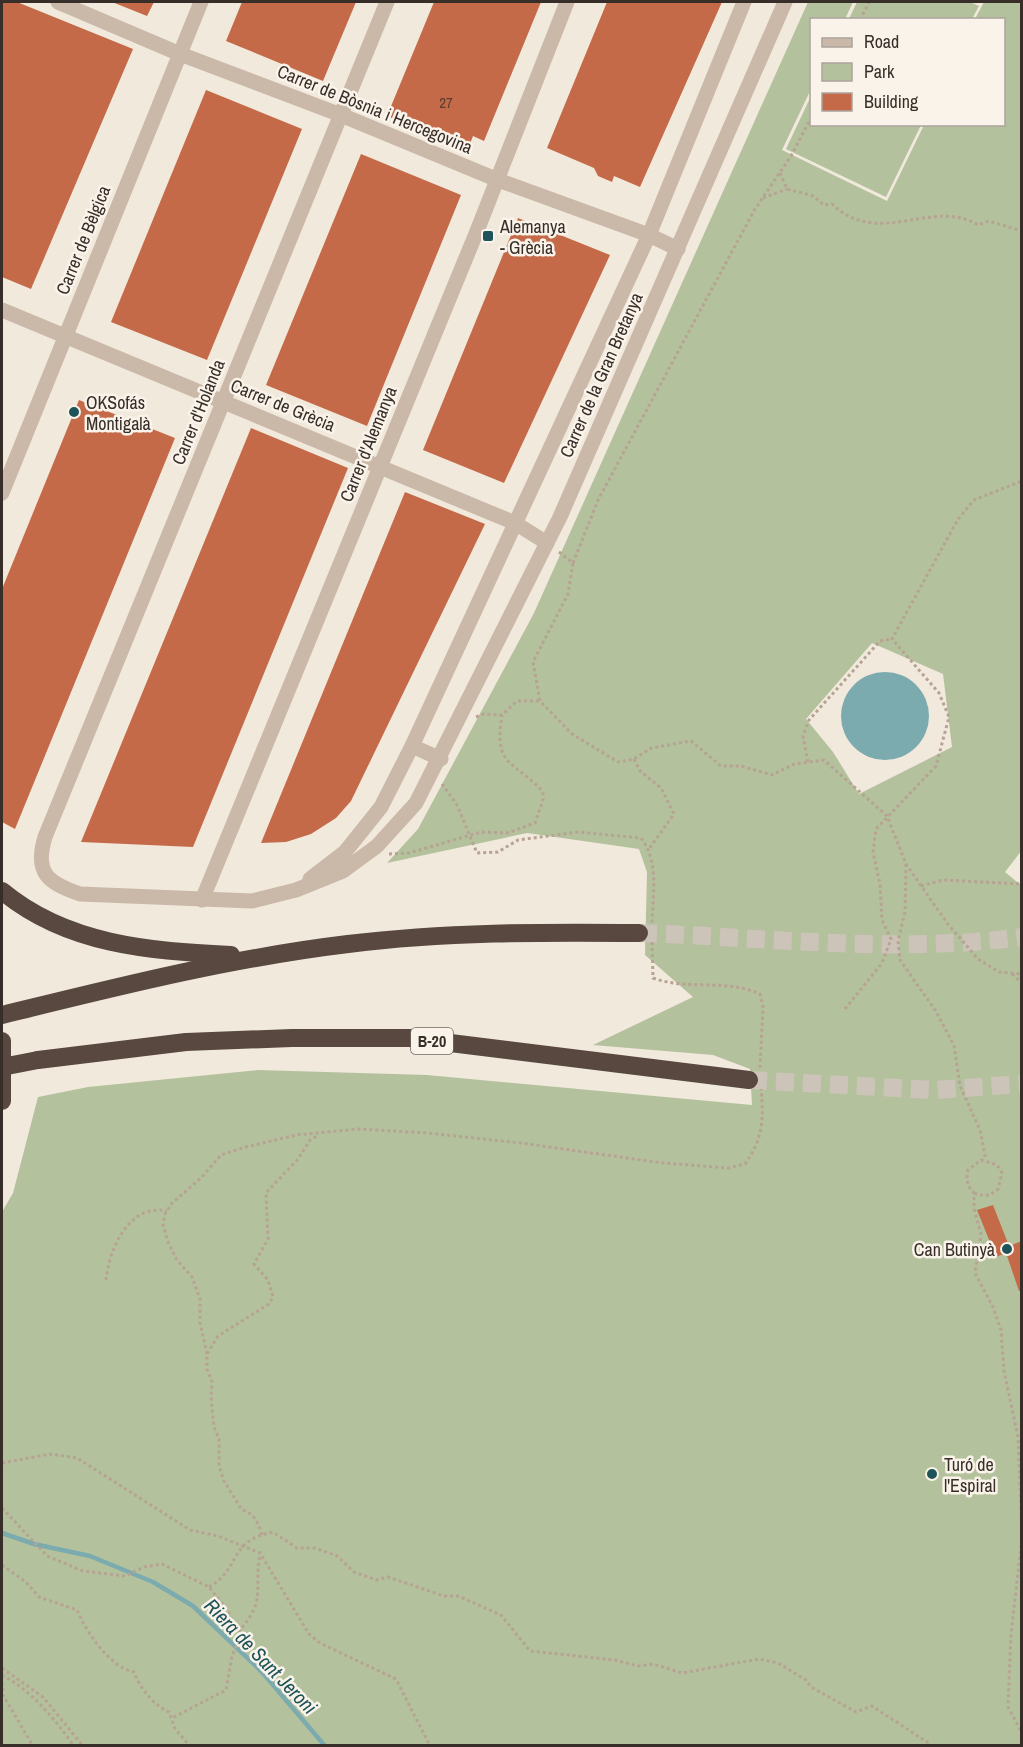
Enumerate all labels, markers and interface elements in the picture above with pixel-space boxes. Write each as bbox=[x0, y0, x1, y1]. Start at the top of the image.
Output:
legend bbox=[810, 18, 1005, 126]
text: Road bbox=[864, 29, 899, 54]
street label: Carrer de Bòsnia i Hercegovina bbox=[274, 58, 476, 160]
text: Park bbox=[864, 59, 895, 84]
text: Building bbox=[864, 89, 919, 114]
house number: 27 bbox=[439, 92, 453, 113]
street label: Carrer de Bèlgica bbox=[50, 182, 116, 298]
place label: Alemanya - Grècia bbox=[499, 214, 566, 260]
marker: Alemanya - Grècia bbox=[481, 229, 495, 243]
street label: Carrer de la Gran Bretanya bbox=[553, 289, 649, 461]
street label: Carrer d'Holanda bbox=[165, 355, 231, 469]
street label: Carrer de Grècia bbox=[227, 373, 339, 437]
street label: Carrer d'Alemanya bbox=[333, 382, 403, 506]
place label: OKSofás Montigalà bbox=[86, 390, 151, 436]
marker: OKSofás Montigalà bbox=[67, 405, 81, 419]
road number: B-20 bbox=[411, 1028, 453, 1054]
place label: Can Butinyà bbox=[914, 1237, 995, 1262]
marker: Can Butinyà bbox=[1000, 1242, 1014, 1256]
place label: Turó de l'Espiral bbox=[944, 1452, 996, 1498]
marker: Turó de l'Espiral bbox=[925, 1467, 939, 1481]
water label: Riera de Sant Jeroni bbox=[199, 1592, 324, 1720]

